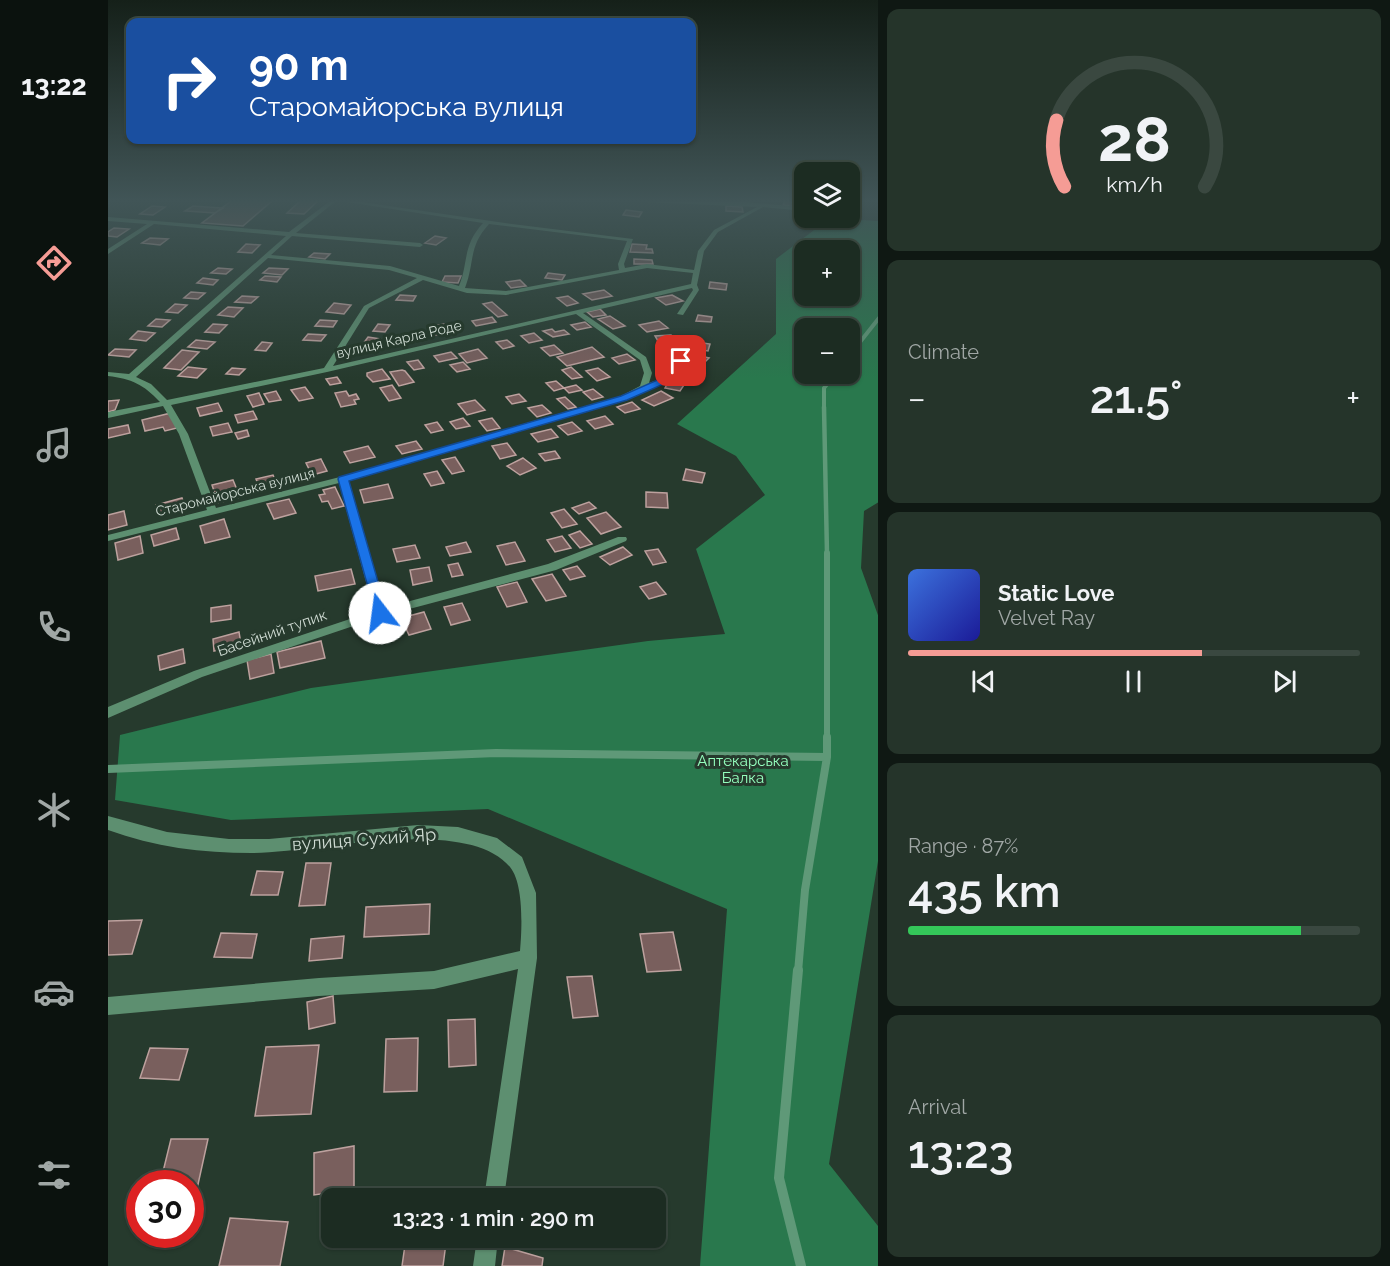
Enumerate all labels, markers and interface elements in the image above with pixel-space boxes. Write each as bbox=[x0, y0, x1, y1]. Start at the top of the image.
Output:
text: 90 m bbox=[249, 41, 349, 90]
icon: right bbox=[150, 42, 228, 120]
text: 13:22 bbox=[21, 70, 87, 101]
text: Старомайорська вулиця bbox=[249, 91, 564, 122]
text: 28 bbox=[1098, 102, 1170, 176]
map controls bbox=[794, 162, 860, 384]
button: layers bbox=[794, 162, 860, 228]
text: km/h bbox=[1106, 173, 1162, 198]
button: + bbox=[794, 240, 860, 306]
icon: directions bbox=[33, 242, 75, 284]
street label: вулиця Карла Роде bbox=[335, 317, 463, 361]
button: − bbox=[794, 318, 860, 384]
pin bbox=[655, 335, 706, 386]
text: Climate bbox=[908, 340, 979, 364]
icon: arrive bbox=[664, 344, 697, 377]
text: 21.5° bbox=[1090, 371, 1182, 424]
text: − bbox=[908, 379, 926, 418]
text: + bbox=[1346, 379, 1360, 418]
icon: music bbox=[33, 424, 75, 466]
street label: Старомайорська вулиця bbox=[154, 464, 316, 520]
text: Static Love bbox=[998, 580, 1115, 606]
position arrow bbox=[348, 581, 412, 645]
icon: phone bbox=[33, 606, 75, 648]
street label: Басейний тупик bbox=[215, 606, 329, 660]
text: Velvet Ray bbox=[998, 606, 1095, 630]
icon: previous bbox=[967, 665, 1000, 698]
icon: pause bbox=[1117, 665, 1150, 698]
icon: next bbox=[1268, 665, 1301, 698]
park label: Аптекарська Балка bbox=[697, 752, 789, 787]
icon: climate bbox=[33, 789, 75, 831]
street label: вулиця Сухий Яр bbox=[291, 823, 437, 855]
text: Range · 87% bbox=[908, 834, 1018, 858]
text: 435 km bbox=[908, 865, 1060, 918]
icon: car bbox=[33, 971, 75, 1013]
text: Arrival bbox=[908, 1095, 967, 1119]
text: 13:23 bbox=[908, 1126, 1013, 1179]
icon: filters bbox=[33, 1154, 75, 1196]
speed limit sign: 30 bbox=[126, 1170, 204, 1248]
text: 13:23 · 1 min · 290 m bbox=[393, 1205, 594, 1231]

